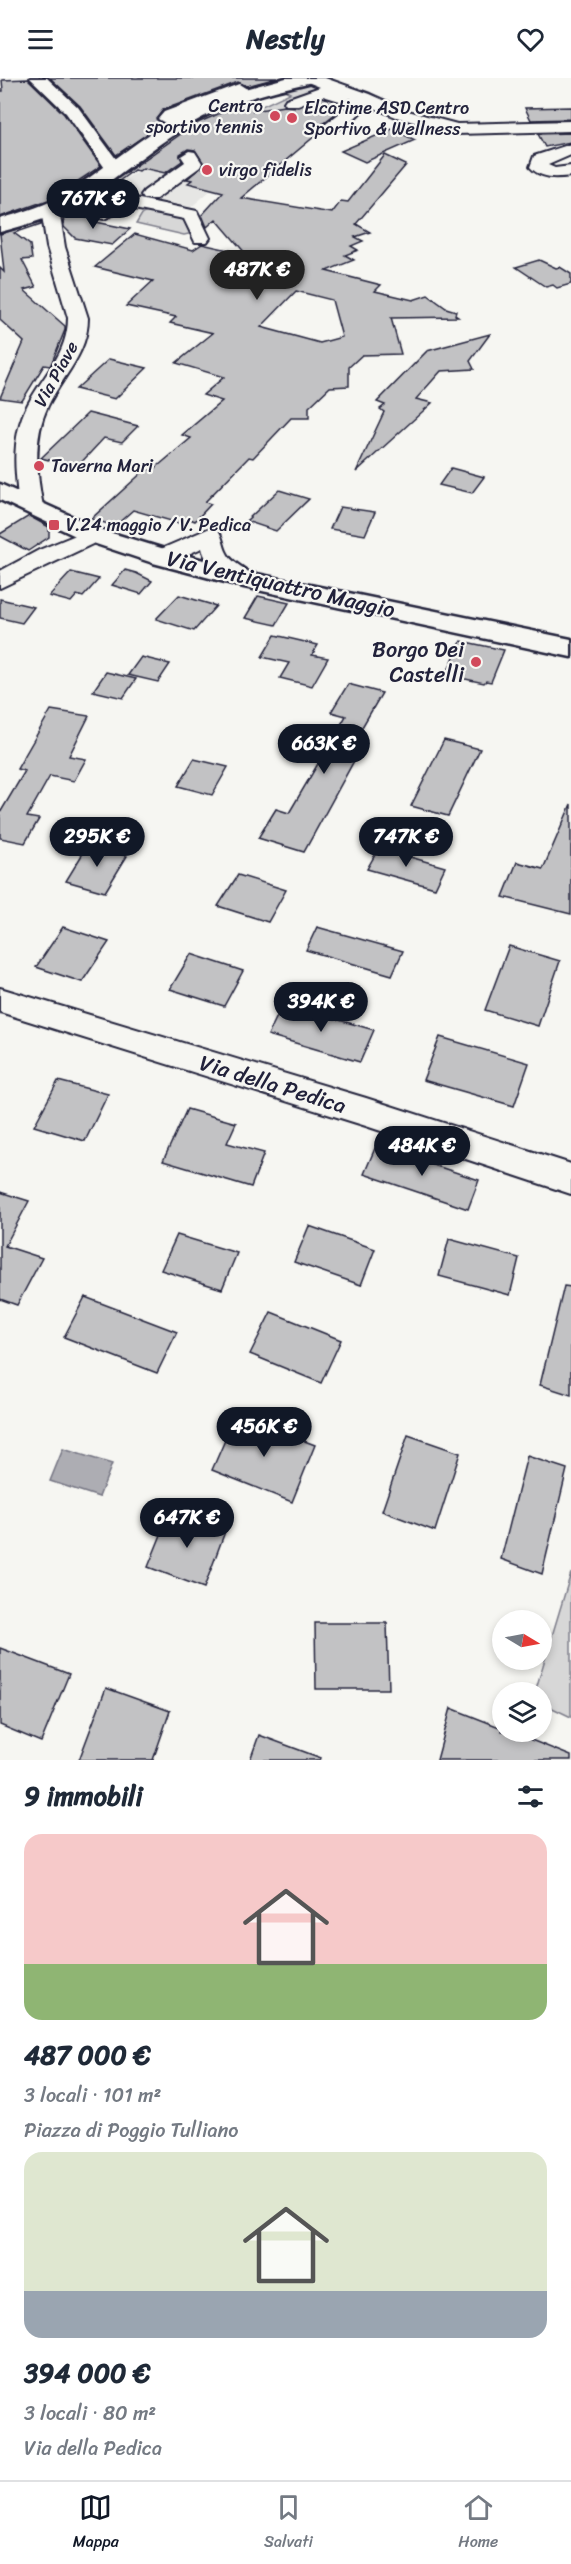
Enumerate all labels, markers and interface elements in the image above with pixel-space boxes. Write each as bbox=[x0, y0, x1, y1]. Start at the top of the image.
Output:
text: Nestly bbox=[246, 15, 325, 63]
icon: menu bbox=[24, 23, 57, 56]
icon: heart bbox=[514, 23, 547, 56]
place label: Centro sportivo tennis bbox=[145, 90, 264, 143]
place label: Elcatime ASD Centro Sportivo & Wellness bbox=[304, 92, 469, 145]
marker: Centro sportivo tennis bbox=[268, 109, 282, 123]
marker: Elcatime ASD Centro Sportivo & Wellness bbox=[285, 111, 299, 125]
place label: virgo fidelis bbox=[219, 154, 312, 186]
marker: virgo fidelis bbox=[200, 163, 214, 177]
pin: 767K € bbox=[44, 179, 142, 230]
text: 767K € bbox=[61, 181, 125, 216]
pin: 487K € bbox=[208, 250, 306, 301]
text: 487K € bbox=[224, 252, 290, 287]
street label: Via Piave bbox=[25, 335, 87, 413]
place label: Taverna Mari bbox=[51, 450, 154, 482]
marker: Taverna Mari bbox=[32, 459, 46, 473]
place label: V.24 maggio / V. Pedica bbox=[66, 509, 251, 541]
marker: V.24 maggio / V. Pedica bbox=[47, 518, 61, 532]
street label: Via Ventiquattro Maggio bbox=[163, 539, 399, 629]
place label: Borgo Dei Castelli bbox=[372, 630, 465, 694]
marker: Borgo Dei Castelli bbox=[469, 655, 483, 669]
pin: 663K € bbox=[275, 724, 373, 775]
text: 663K € bbox=[292, 726, 356, 761]
pin: 295K € bbox=[48, 817, 146, 868]
pin: 747K € bbox=[357, 817, 455, 868]
text: 295K € bbox=[64, 819, 130, 854]
text: 747K € bbox=[373, 819, 439, 854]
pin: 394K € bbox=[272, 982, 370, 1033]
text: 394K € bbox=[288, 984, 354, 1019]
street label: Via della Pedica bbox=[195, 1043, 351, 1125]
pin: 484K € bbox=[373, 1126, 471, 1177]
text: 484K € bbox=[388, 1128, 456, 1163]
pin: 456K € bbox=[215, 1407, 313, 1458]
text: 456K € bbox=[231, 1409, 297, 1444]
pin: 647K € bbox=[138, 1498, 236, 1549]
text: 647K € bbox=[154, 1500, 220, 1535]
north arrow bbox=[492, 1610, 552, 1670]
map controls bbox=[492, 1610, 552, 1742]
button: layers bbox=[492, 1682, 552, 1742]
text: 9 immobili bbox=[24, 1773, 143, 1819]
icon: filters bbox=[514, 1780, 547, 1813]
icon: home bbox=[232, 1873, 340, 1981]
text: 487 000 € bbox=[24, 2032, 151, 2078]
text: 3 locali · 101 m² bbox=[24, 2078, 161, 2113]
text: Piazza di Poggio Tulliano bbox=[24, 2113, 239, 2148]
icon: home bbox=[232, 2191, 340, 2299]
text: 394 000 € bbox=[24, 2350, 151, 2396]
text: 3 locali · 80 m² bbox=[24, 2396, 156, 2431]
text: Via della Pedica bbox=[24, 2431, 162, 2466]
tab: Mappa bbox=[73, 2491, 119, 2556]
tab: Salvati bbox=[264, 2491, 313, 2556]
tab: Home bbox=[458, 2491, 498, 2556]

